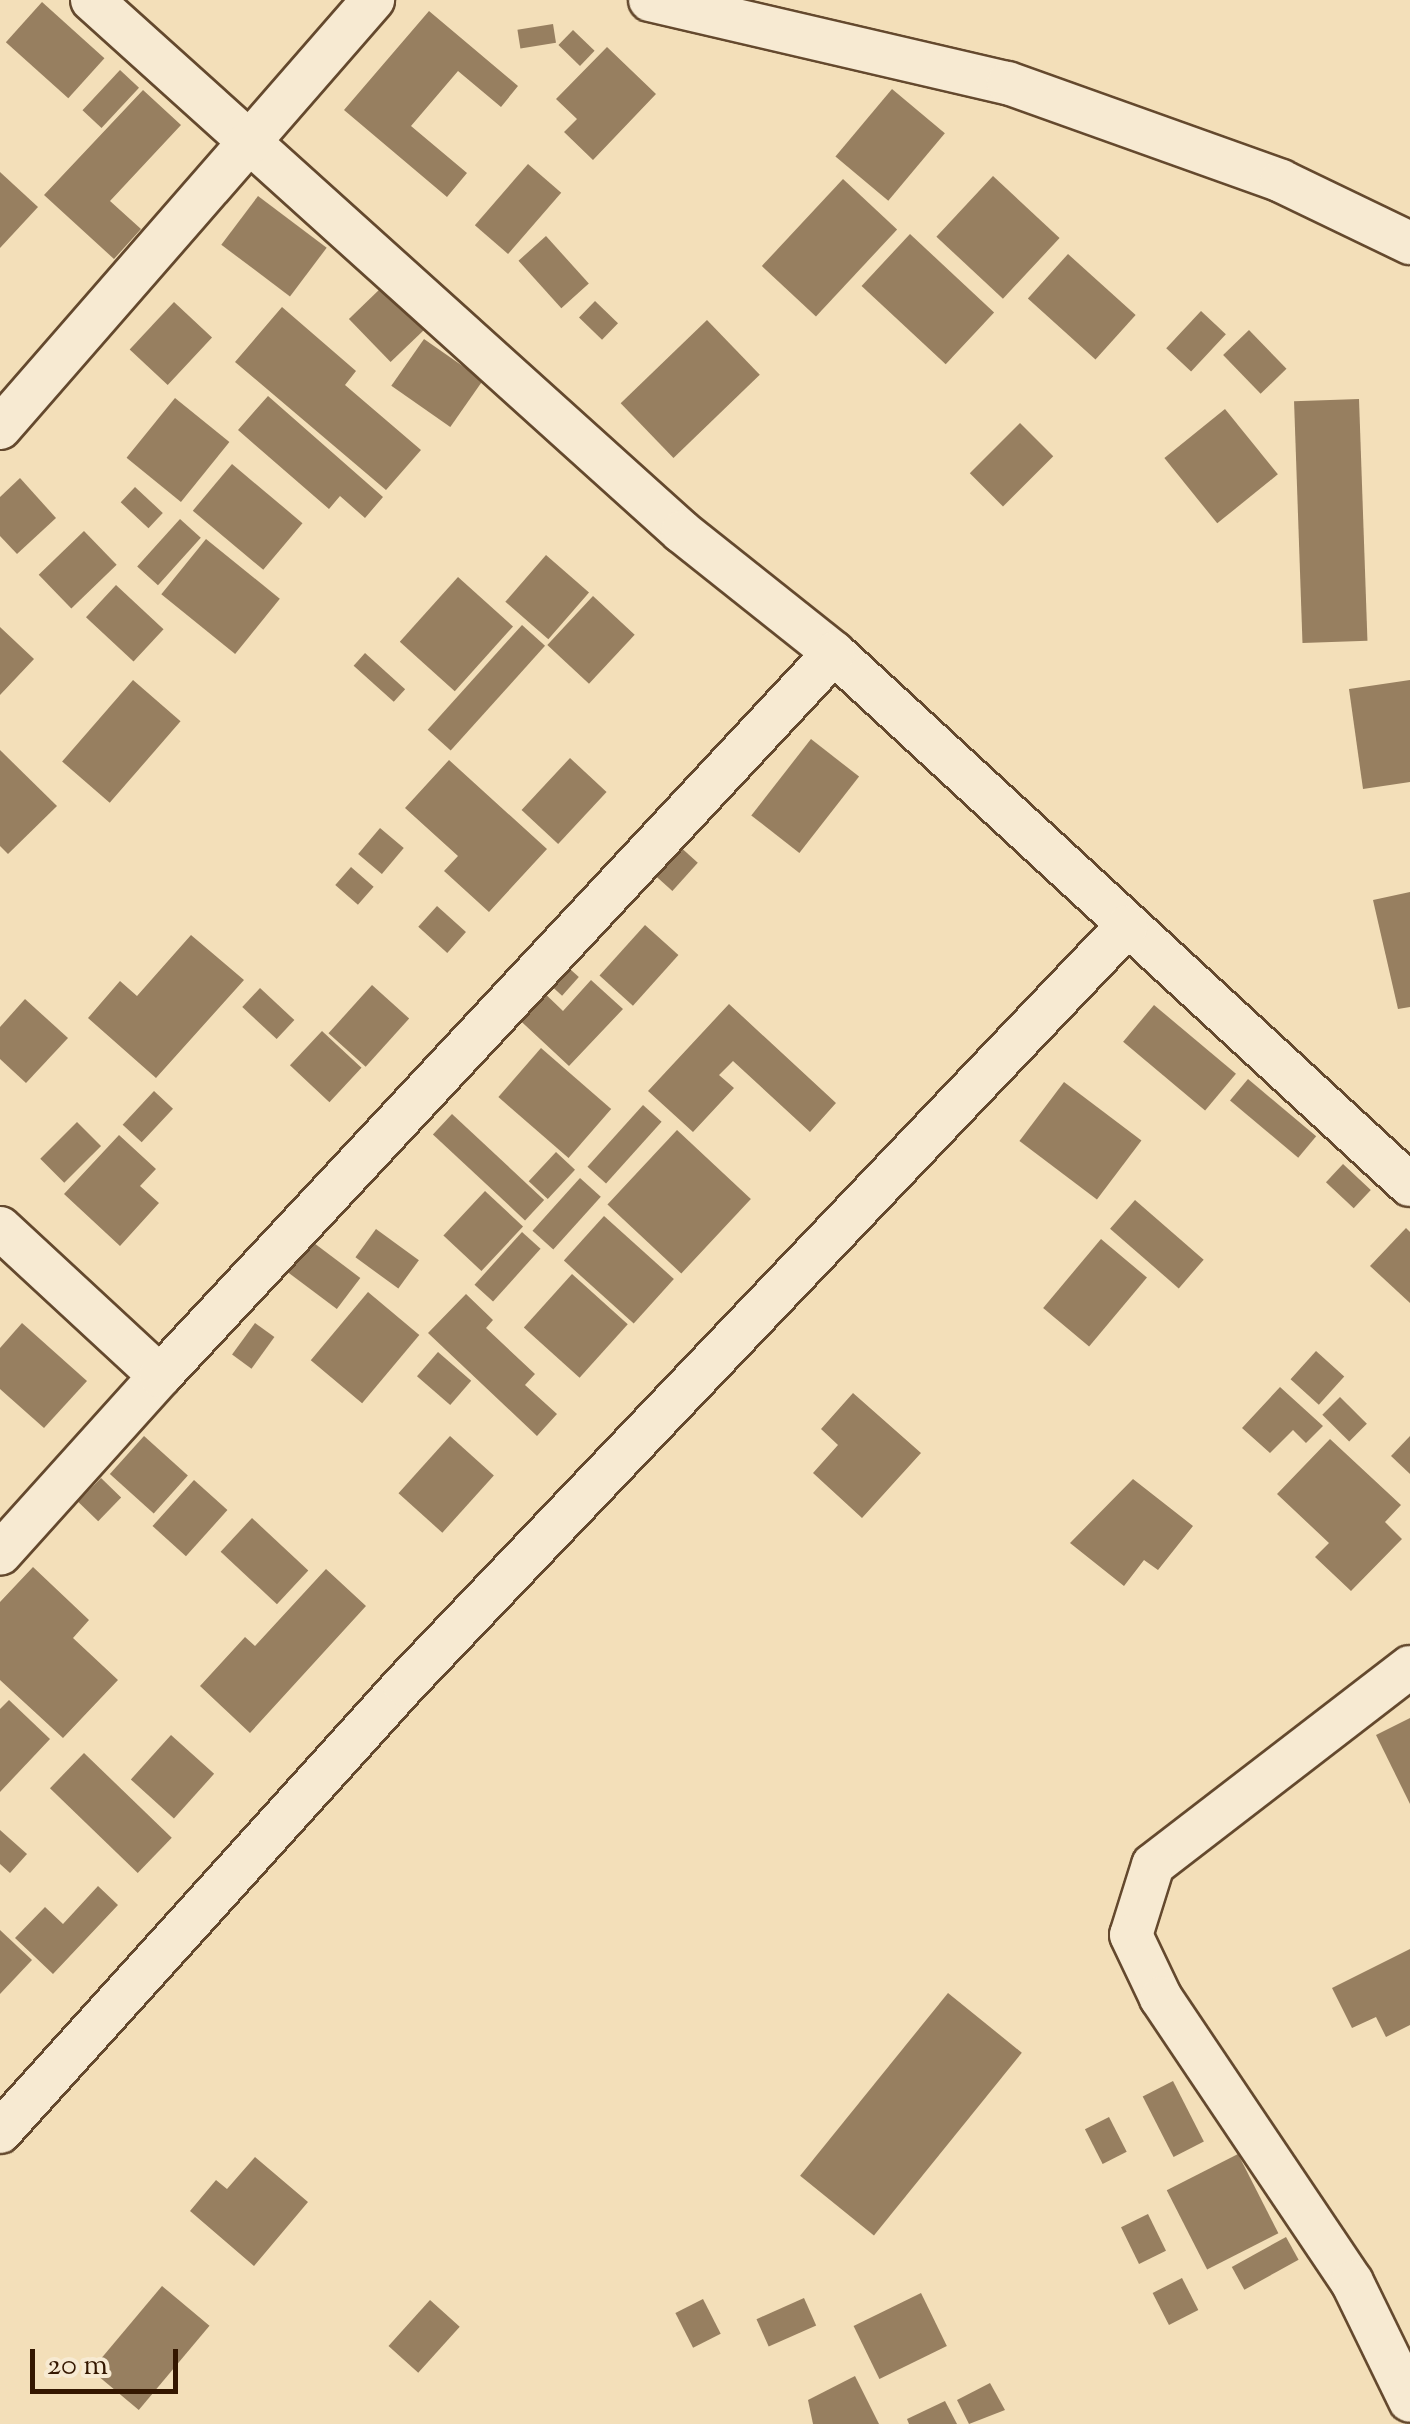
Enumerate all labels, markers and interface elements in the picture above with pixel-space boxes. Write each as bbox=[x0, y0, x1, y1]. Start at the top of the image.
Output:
scale bar bbox=[35, 2329, 182, 2391]
text: 20 m bbox=[47, 2345, 108, 2388]

